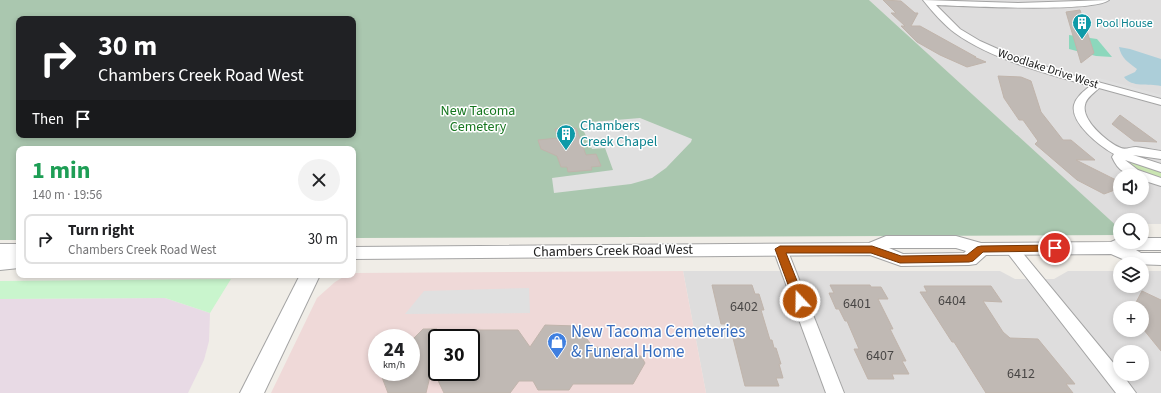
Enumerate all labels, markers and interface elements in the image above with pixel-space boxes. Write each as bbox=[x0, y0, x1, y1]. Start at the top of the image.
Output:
building icon: Pool House bbox=[1071, 12, 1093, 40]
place label: Pool House bbox=[1096, 15, 1153, 32]
text: 30 m bbox=[98, 26, 157, 66]
icon: right bbox=[32, 32, 84, 84]
street label: Woodlake Drive West bbox=[995, 45, 1101, 93]
text: Chambers Creek Road West bbox=[98, 63, 304, 88]
park label: New Tacoma Cemetery bbox=[441, 101, 515, 137]
icon: arrive bbox=[72, 108, 94, 130]
text: Then bbox=[32, 109, 64, 130]
place label: Chambers Creek Chapel bbox=[580, 116, 658, 152]
building icon: Chambers Creek Chapel bbox=[555, 123, 577, 151]
text: 1 min bbox=[32, 153, 90, 188]
button: close bbox=[298, 159, 340, 201]
map controls bbox=[1113, 169, 1149, 381]
button: sound bbox=[1113, 169, 1149, 205]
text: 140 m · 19:56 bbox=[32, 186, 102, 204]
button: search bbox=[1113, 213, 1149, 249]
text: Turn right bbox=[68, 220, 134, 241]
icon: right bbox=[34, 228, 56, 250]
text: 30 m bbox=[308, 229, 338, 250]
pin bbox=[1038, 231, 1072, 265]
icon: arrive bbox=[1044, 237, 1066, 259]
street label: Chambers Creek Road West bbox=[533, 240, 693, 262]
text: Chambers Creek Road West bbox=[68, 241, 216, 259]
button: layers bbox=[1113, 257, 1149, 293]
position arrow bbox=[779, 280, 821, 322]
house number: 6404 bbox=[938, 291, 966, 311]
house number: 6401 bbox=[843, 294, 871, 314]
house number: 6402 bbox=[730, 297, 758, 317]
button: + bbox=[1113, 301, 1149, 337]
place label: New Tacoma Cemeteries & Funeral Home bbox=[571, 320, 745, 364]
speed limit sign: 30 bbox=[428, 329, 480, 381]
shop icon: New Tacoma Cemeteries & Funeral Home bbox=[546, 331, 568, 359]
text: 24 bbox=[383, 336, 405, 364]
button: − bbox=[1113, 345, 1149, 381]
house number: 6407 bbox=[866, 346, 894, 366]
text: km/h bbox=[383, 358, 405, 372]
house number: 6412 bbox=[1007, 364, 1035, 384]

